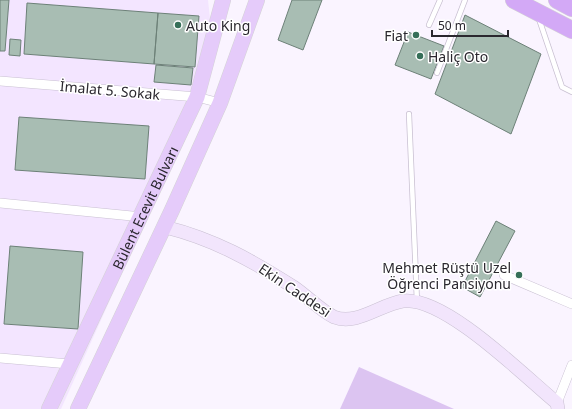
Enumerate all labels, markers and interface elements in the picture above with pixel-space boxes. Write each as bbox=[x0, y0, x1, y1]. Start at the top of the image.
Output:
scale bar bbox=[432, 12, 508, 38]
place label: Auto King bbox=[186, 16, 250, 35]
text: 50 m bbox=[438, 17, 466, 34]
marker: Auto King bbox=[173, 20, 183, 30]
place label: Fiat bbox=[384, 26, 408, 45]
marker: Fiat bbox=[411, 30, 421, 40]
place label: Haliç Oto bbox=[428, 47, 488, 66]
marker: Haliç Oto bbox=[415, 51, 425, 61]
street label: İmalat 5. Sokak bbox=[59, 76, 161, 104]
street label: Bülent Ecevit Bulvarı bbox=[107, 143, 182, 272]
place label: Mehmet Rüştü Uzel Öğrenci Pansiyonu bbox=[382, 258, 511, 293]
street label: Ekin Caddesi bbox=[255, 259, 335, 321]
marker: Mehmet Rüştü Uzel Öğrenci Pansiyonu bbox=[514, 270, 524, 280]

